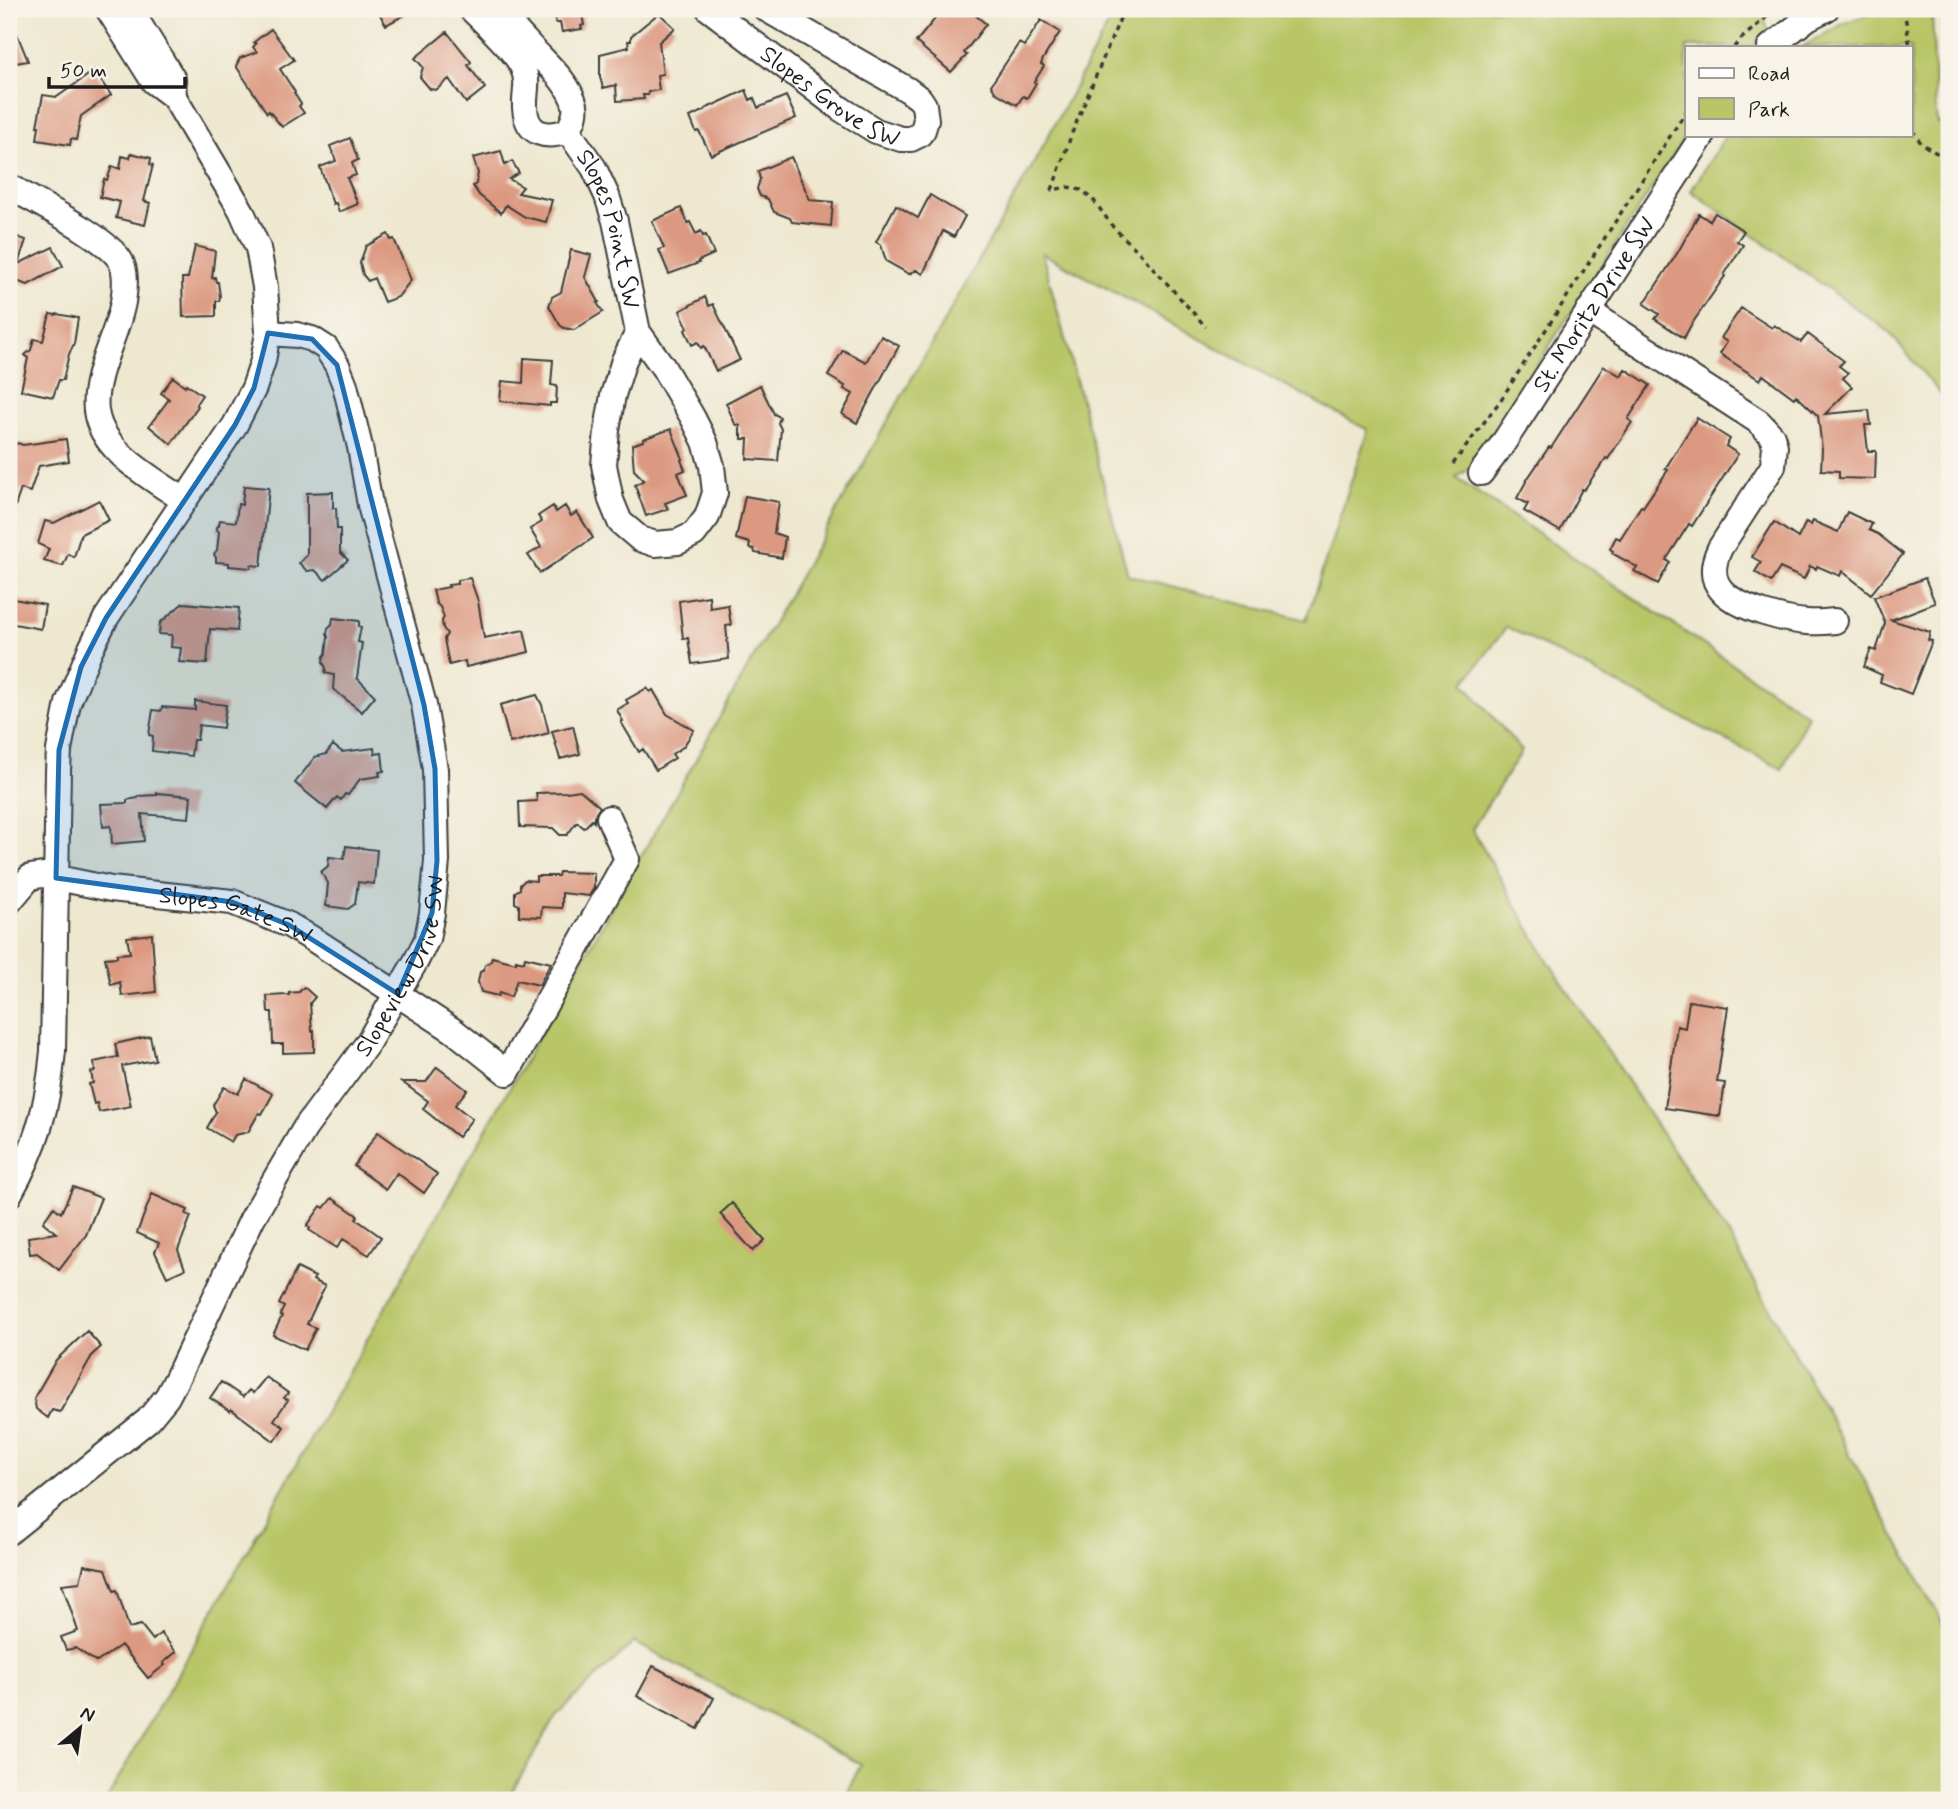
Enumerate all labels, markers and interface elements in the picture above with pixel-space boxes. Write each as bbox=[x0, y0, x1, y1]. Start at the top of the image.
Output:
street label: Slopes Grove SW bbox=[753, 39, 904, 155]
scale bar bbox=[49, 46, 186, 90]
legend bbox=[1685, 46, 1912, 136]
text: 50 m bbox=[60, 57, 107, 85]
text: Road bbox=[1748, 60, 1790, 88]
text: Park bbox=[1748, 96, 1790, 124]
street label: Slopes Point SW bbox=[568, 143, 647, 311]
street label: St. Moritz Drive SW bbox=[1526, 211, 1663, 399]
street label: Slopeview Drive SW bbox=[349, 874, 453, 1064]
street label: Slopes Gate SW bbox=[157, 880, 317, 952]
north arrow bbox=[46, 1694, 116, 1764]
text: N bbox=[76, 1700, 99, 1728]

